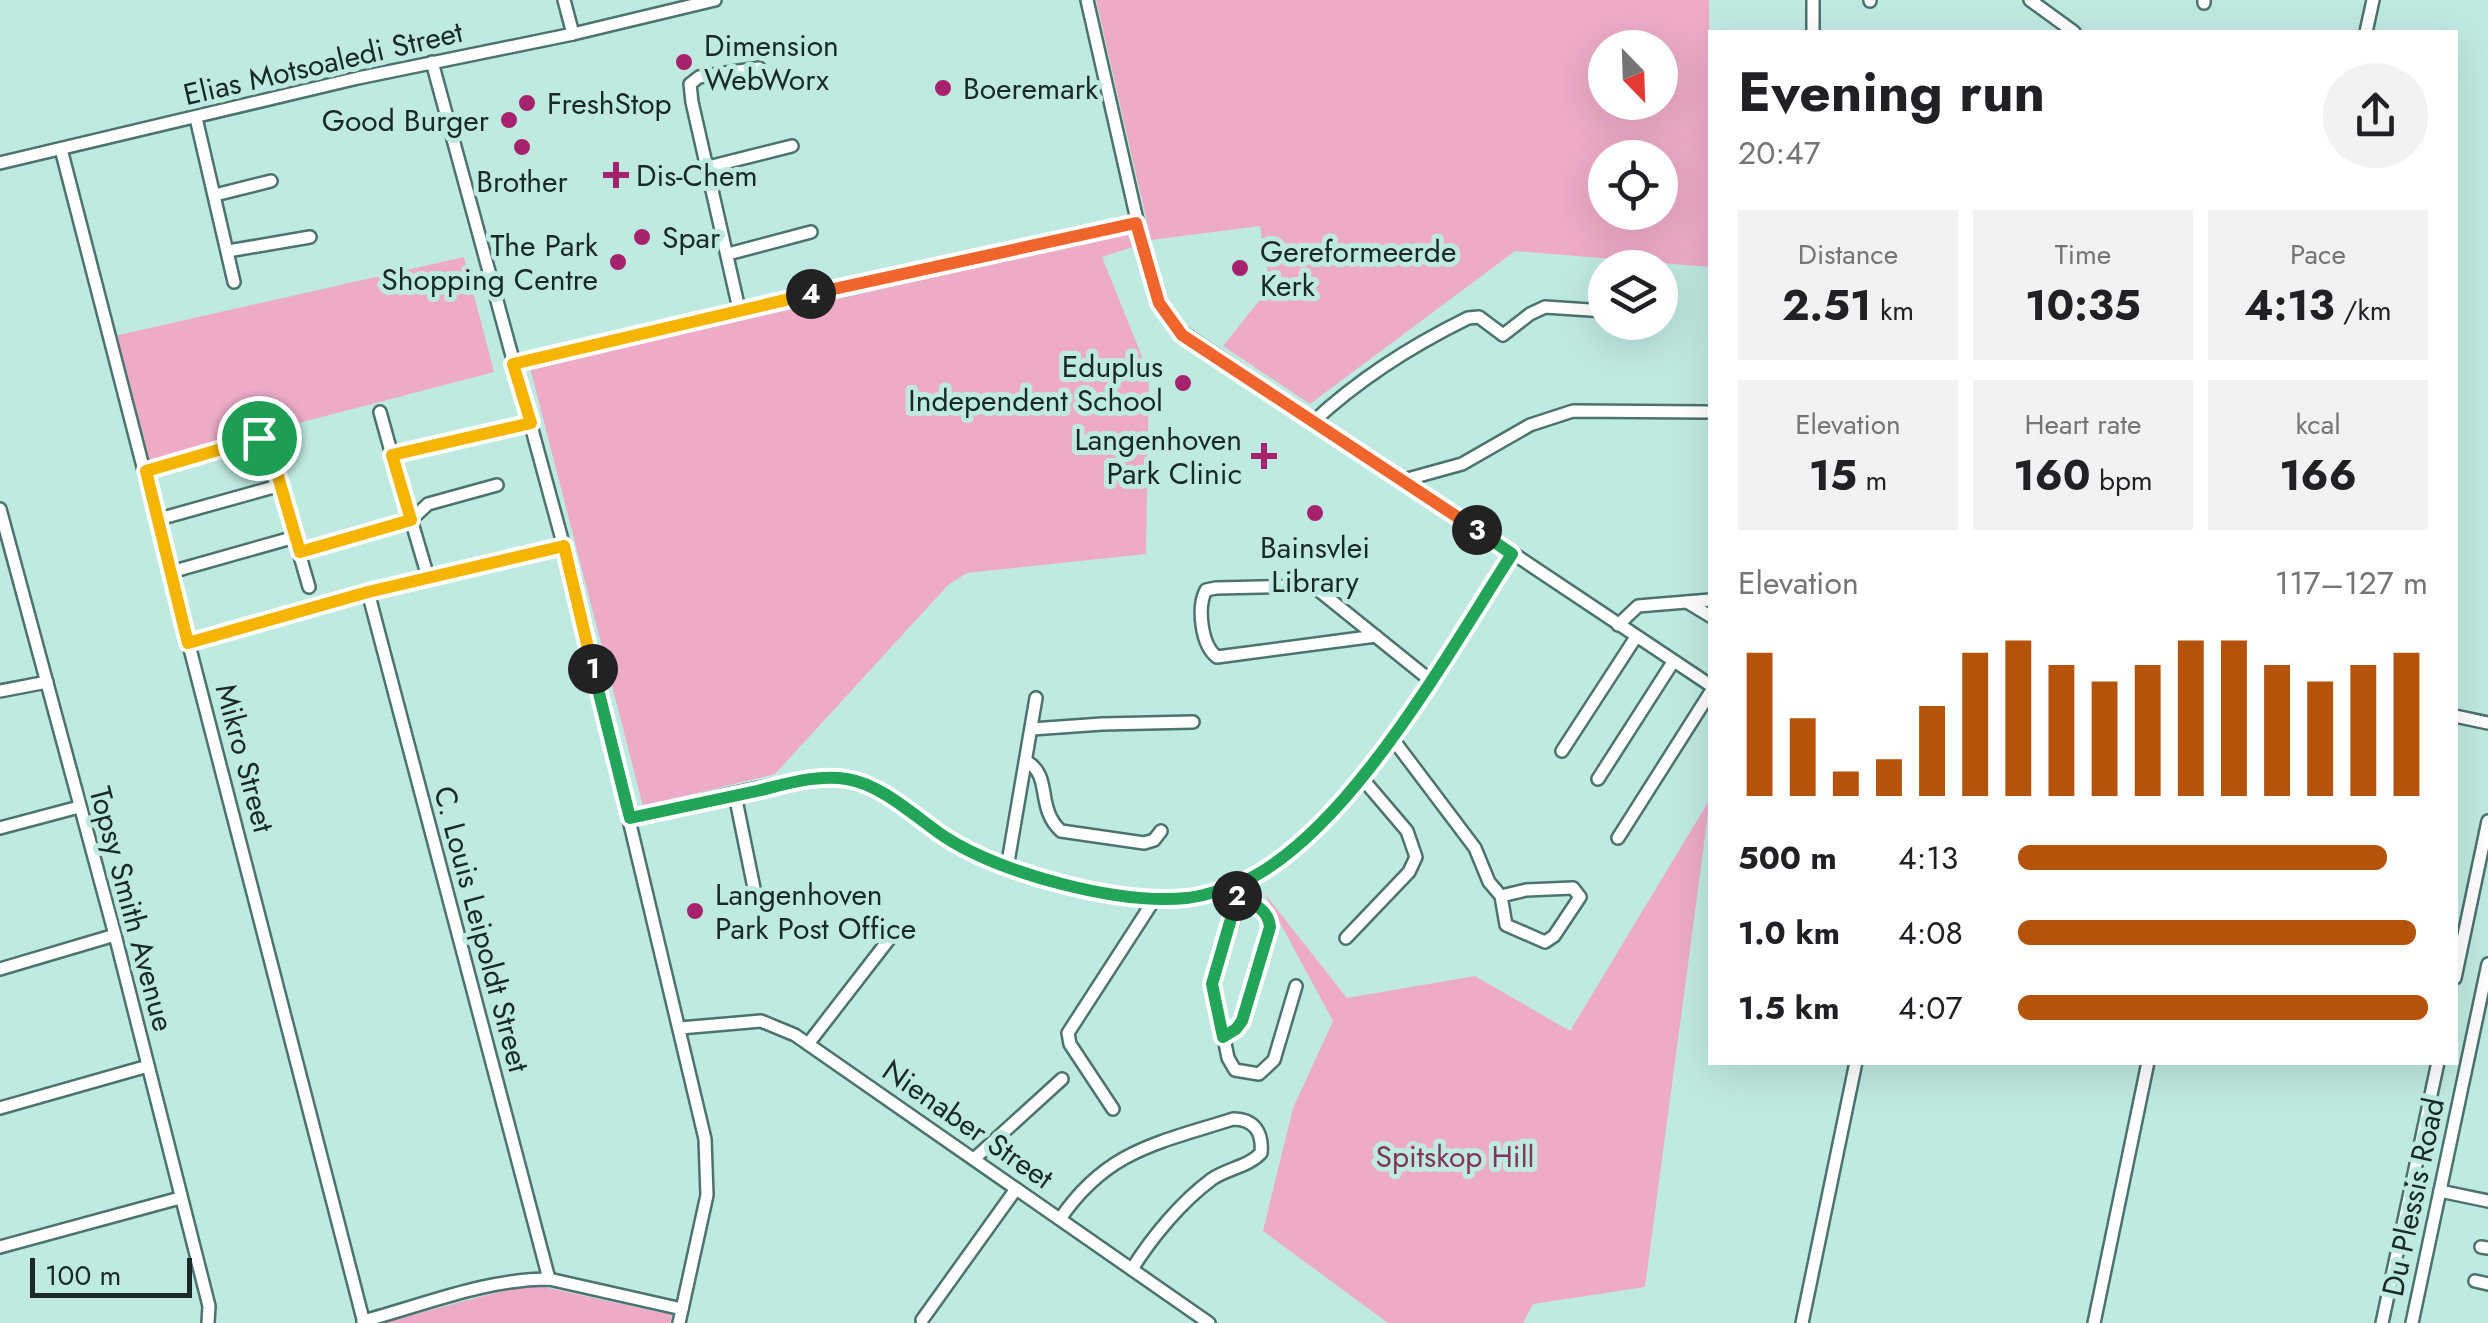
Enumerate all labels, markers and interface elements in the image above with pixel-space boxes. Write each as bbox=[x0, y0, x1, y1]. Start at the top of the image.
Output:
street label: Elias Motsoaledi Street bbox=[179, 10, 468, 116]
place label: Dimension WebWorx bbox=[704, 24, 839, 101]
north arrow bbox=[1588, 30, 1678, 120]
map controls bbox=[1588, 30, 1678, 340]
marker: Dimension WebWorx bbox=[673, 51, 695, 73]
text: Evening run bbox=[1738, 52, 2045, 132]
button: share bbox=[2323, 63, 2428, 168]
place label: Boeremark bbox=[963, 67, 1099, 110]
marker: Boeremark bbox=[932, 77, 954, 99]
place label: FreshStop bbox=[547, 82, 672, 125]
marker: FreshStop bbox=[516, 92, 538, 114]
place label: Good Burger bbox=[322, 99, 490, 142]
marker: Good Burger bbox=[498, 109, 520, 131]
text: 20:47 bbox=[1738, 130, 1820, 176]
marker: Brother bbox=[511, 136, 533, 158]
button: locate bbox=[1588, 140, 1678, 230]
place label: Dis-Chem bbox=[636, 154, 758, 197]
place label: Brother bbox=[476, 160, 569, 203]
marker: Dis-Chem bbox=[605, 164, 627, 186]
place label: Spar bbox=[662, 216, 721, 259]
place label: The Park Shopping Centre bbox=[381, 224, 599, 301]
marker: Spar bbox=[631, 226, 653, 248]
place label: Gereformeerde Kerk bbox=[1260, 230, 1456, 307]
text: Distance bbox=[1798, 234, 1898, 275]
text: Time bbox=[2055, 234, 2111, 275]
text: Pace bbox=[2290, 234, 2346, 275]
button: layers bbox=[1588, 250, 1678, 340]
marker: The Park Shopping Centre bbox=[607, 251, 629, 273]
marker: Gereformeerde Kerk bbox=[1229, 257, 1251, 279]
pin: 4 bbox=[786, 269, 836, 319]
text: 4 bbox=[801, 273, 821, 314]
text: 2.51 bbox=[1782, 275, 1871, 336]
text: 10:35 bbox=[2025, 275, 2141, 336]
text: 4:13 bbox=[2244, 275, 2335, 336]
text: km bbox=[1871, 290, 1914, 331]
text: /km bbox=[2335, 290, 2392, 331]
place label: Eduplus Independent School bbox=[908, 345, 1163, 422]
marker: Eduplus Independent School bbox=[1172, 372, 1194, 394]
pin bbox=[217, 396, 302, 481]
text: Elevation bbox=[1795, 404, 1901, 445]
text: Heart rate bbox=[2025, 404, 2141, 445]
text: kcal bbox=[2295, 404, 2341, 445]
icon: arrive bbox=[232, 411, 287, 466]
place label: Langenhoven Park Clinic bbox=[1074, 418, 1242, 495]
marker: Langenhoven Park Clinic bbox=[1251, 443, 1277, 469]
text: 15 bbox=[1809, 445, 1857, 506]
text: 160 bbox=[2013, 445, 2091, 506]
text: 166 bbox=[2279, 445, 2357, 506]
text: m bbox=[1857, 460, 1887, 501]
text: bpm bbox=[2091, 460, 2153, 501]
marker: Bainsvlei Library bbox=[1304, 502, 1326, 524]
pin: 3 bbox=[1452, 505, 1502, 555]
text: 3 bbox=[1468, 509, 1486, 550]
place label: Bainsvlei Library bbox=[1260, 526, 1370, 603]
text: Elevation bbox=[1738, 560, 1859, 606]
text: 117–127 m bbox=[2275, 560, 2428, 606]
pin: 1 bbox=[568, 644, 618, 694]
text: 1 bbox=[586, 648, 600, 689]
street label: Mikro Street bbox=[205, 679, 286, 838]
street label: C. Louis Leipoldt Street bbox=[423, 781, 541, 1078]
street label: Topsy Smith Avenue bbox=[79, 782, 185, 1036]
text: 500 m bbox=[1738, 835, 1837, 881]
text: 4:13 bbox=[1898, 835, 1958, 881]
pin: 2 bbox=[1212, 871, 1262, 921]
place label: Langenhoven Park Post Office bbox=[715, 873, 916, 950]
text: 2 bbox=[1228, 875, 1246, 916]
marker: Langenhoven Park Post Office bbox=[684, 900, 706, 922]
text: 1.0 km bbox=[1738, 910, 1840, 956]
text: 4:08 bbox=[1898, 910, 1963, 956]
text: 1.5 km bbox=[1738, 985, 1840, 1031]
text: 4:07 bbox=[1898, 985, 1962, 1031]
street label: Nienaber Street bbox=[874, 1049, 1063, 1199]
street label: Du Plessis Road bbox=[2371, 1094, 2455, 1300]
park label: Spitskop Hill bbox=[1376, 1135, 1534, 1178]
scale bar bbox=[30, 1253, 192, 1298]
text: 100 m bbox=[45, 1255, 121, 1296]

